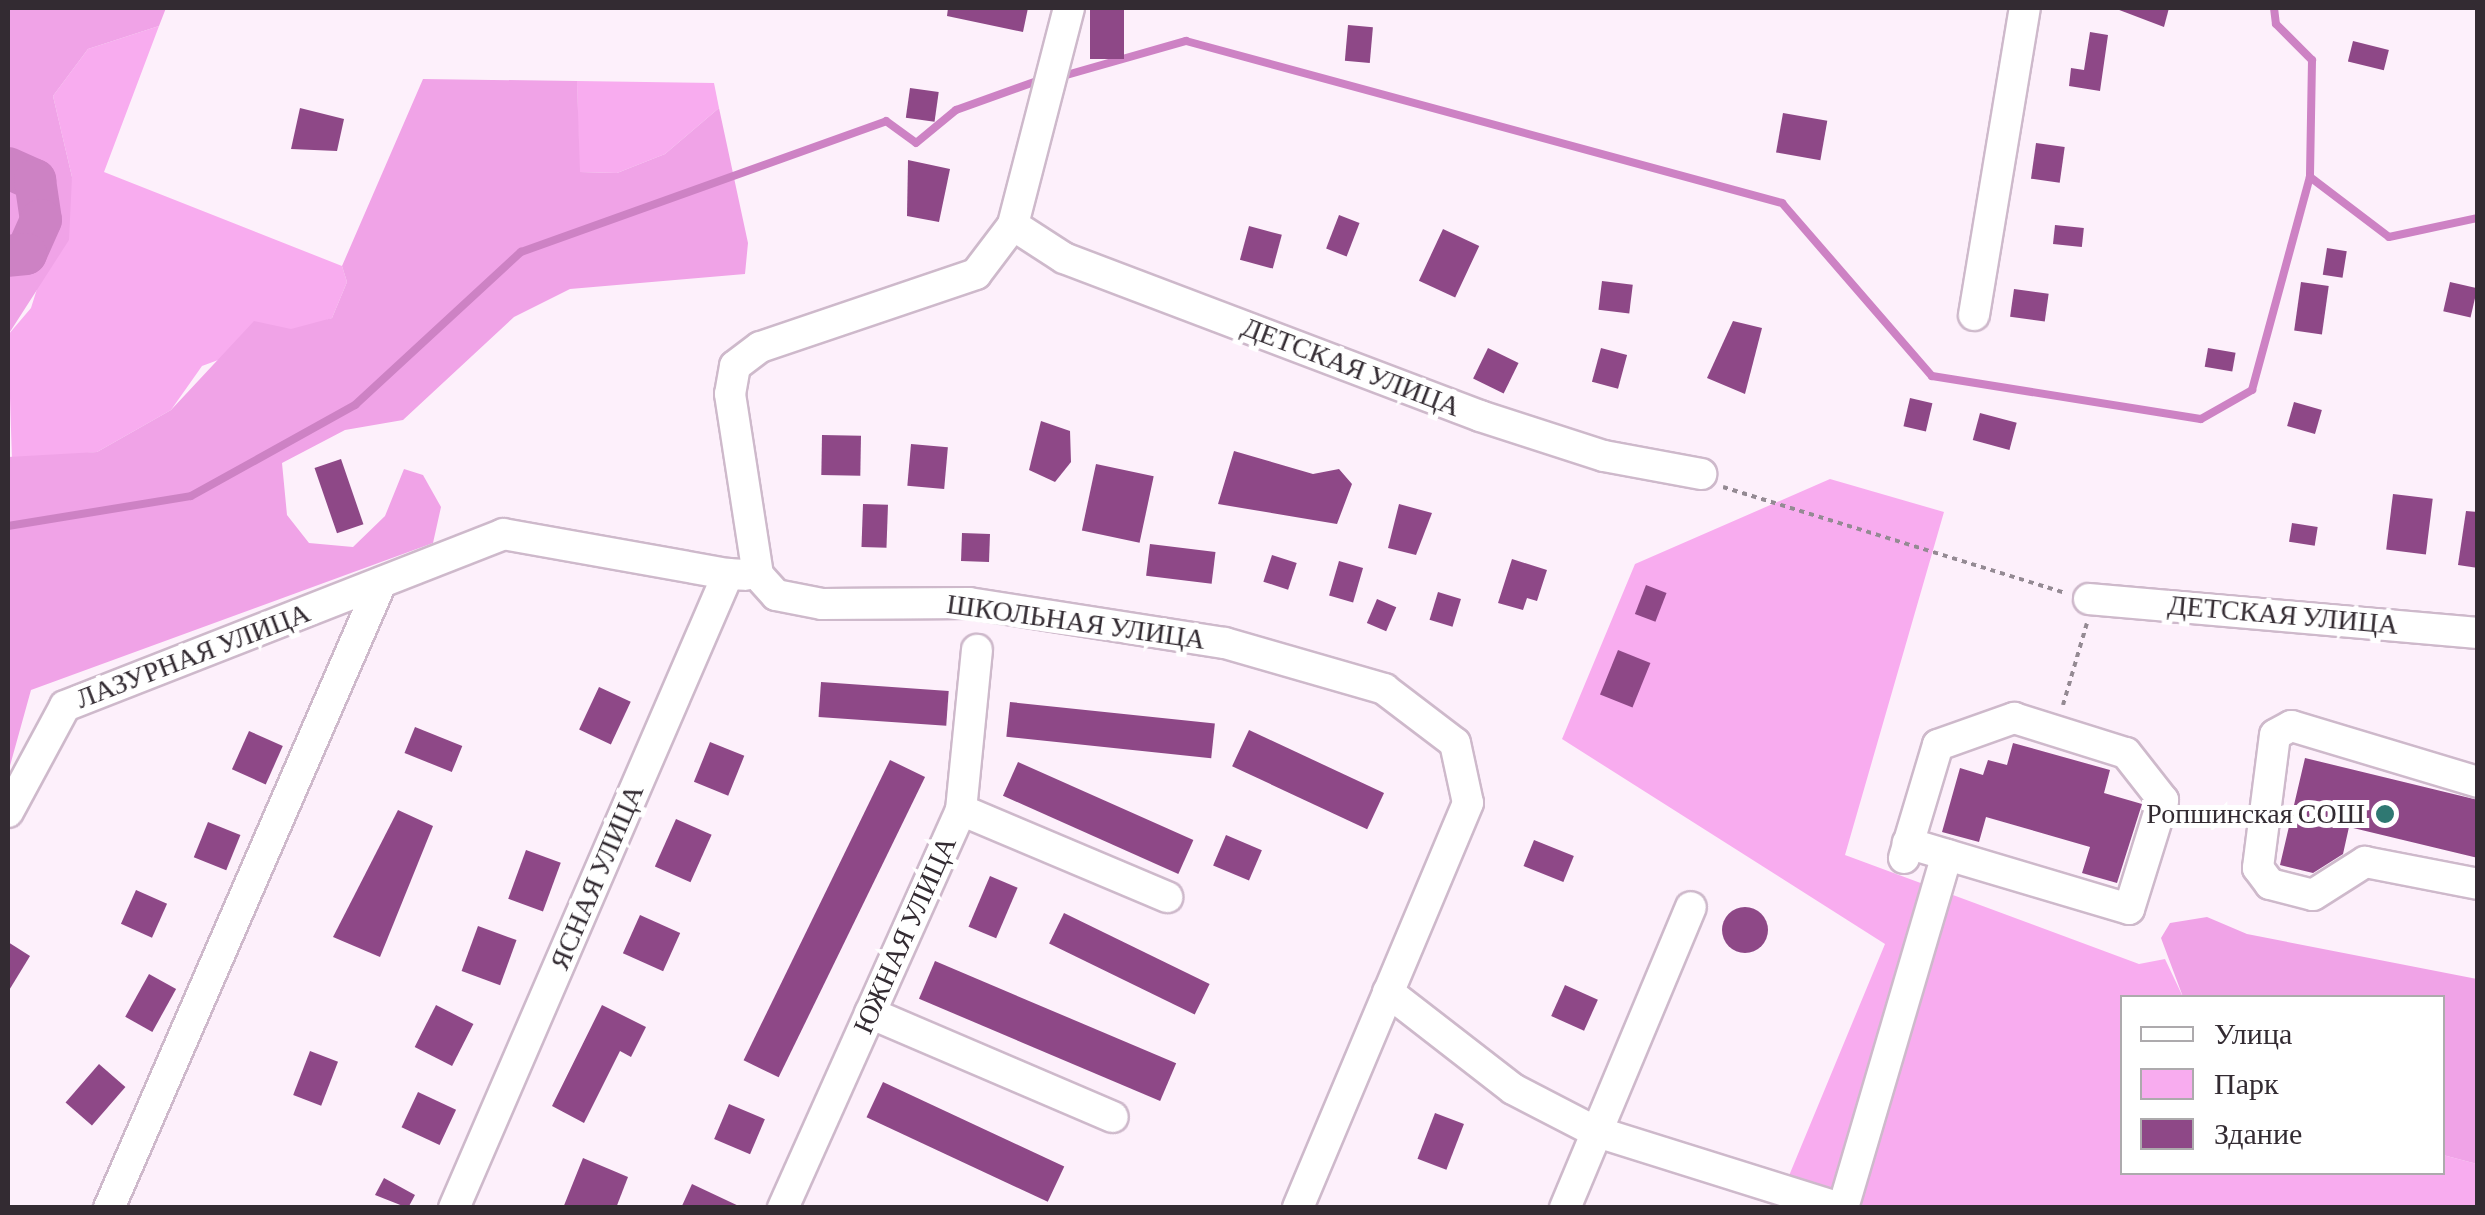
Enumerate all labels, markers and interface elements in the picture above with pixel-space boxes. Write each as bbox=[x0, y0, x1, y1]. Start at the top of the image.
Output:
street label: ДЕТСКАЯ УЛИЦА bbox=[1237, 310, 1465, 424]
street label: ШКОЛЬНАЯ УЛИЦА bbox=[945, 587, 1207, 657]
street label: ДЕТСКАЯ УЛИЦА bbox=[2166, 588, 2400, 642]
street label: ЛАЗУРНАЯ УЛИЦА bbox=[71, 596, 315, 716]
street label: ЯСНАЯ УЛИЦА bbox=[543, 779, 651, 975]
place label: Ропшинская СОШ bbox=[2146, 797, 2365, 831]
marker: Ропшинская СОШ bbox=[2374, 803, 2396, 825]
street label: ЮЖНАЯ УЛИЦА bbox=[846, 831, 964, 1039]
legend bbox=[2120, 995, 2445, 1175]
text: Улица bbox=[2214, 1017, 2292, 1050]
text: Парк bbox=[2214, 1067, 2279, 1100]
text: Здание bbox=[2214, 1117, 2302, 1150]

